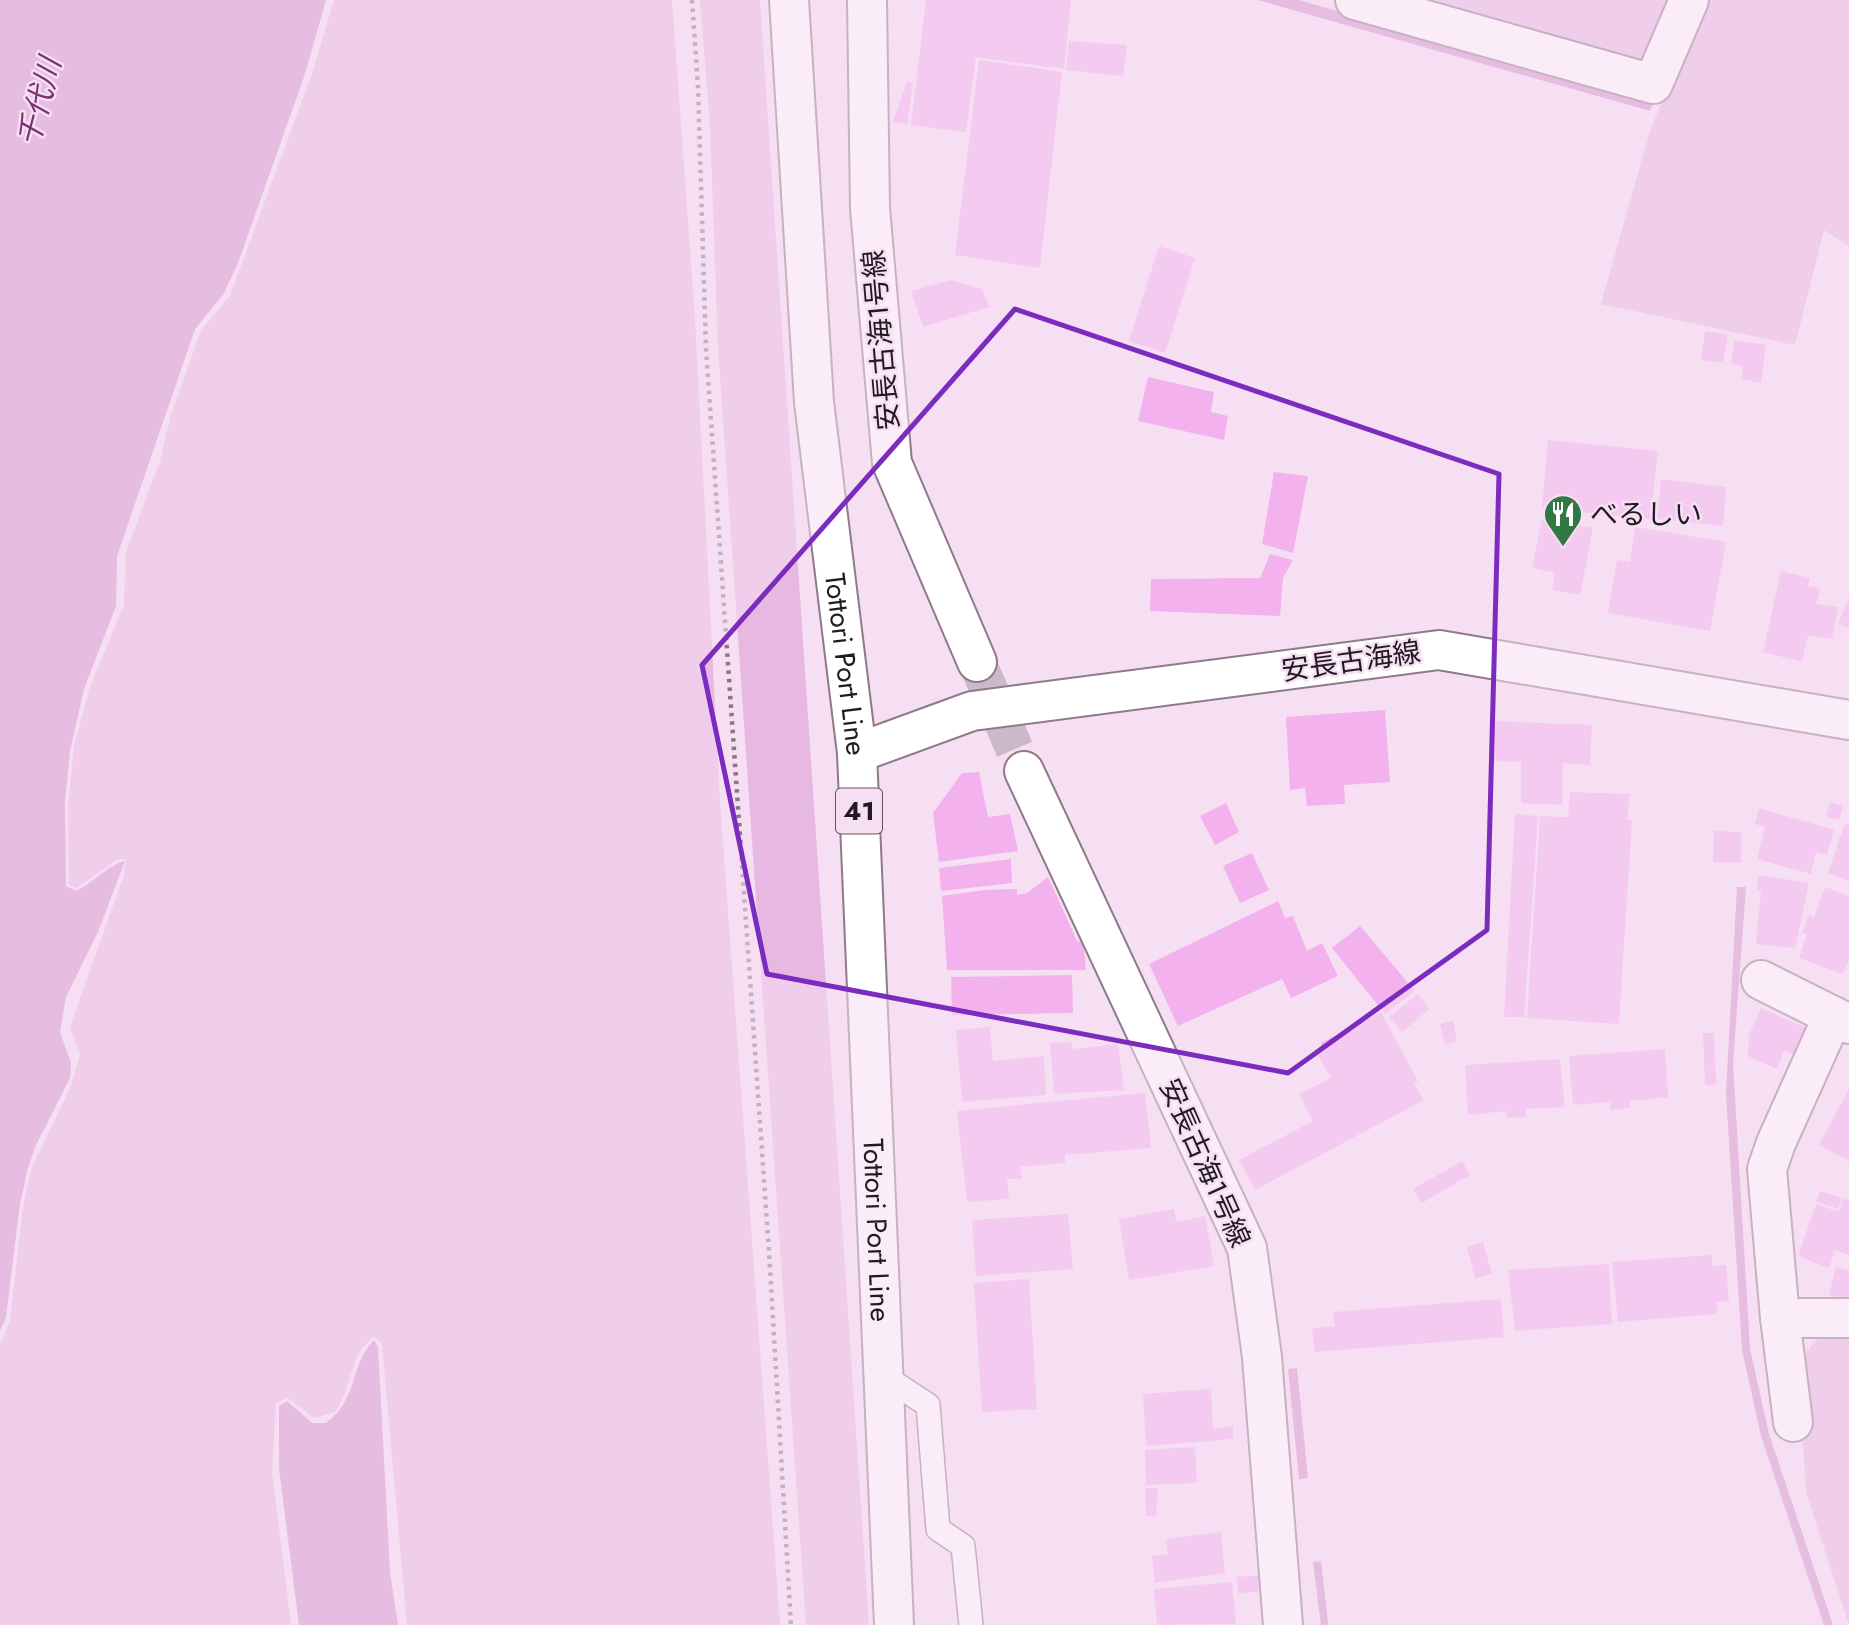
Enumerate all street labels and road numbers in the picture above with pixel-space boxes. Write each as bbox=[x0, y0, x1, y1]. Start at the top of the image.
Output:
street label: 安長古海1号線 bbox=[853, 248, 909, 432]
street label: Tottori Port Line bbox=[815, 571, 878, 758]
street label: 安長古海線 bbox=[1279, 631, 1423, 691]
road number: 41 bbox=[836, 789, 882, 834]
street label: 安長古海1号線 bbox=[1150, 1072, 1260, 1254]
street label: Tottori Port Line bbox=[853, 1138, 902, 1323]

